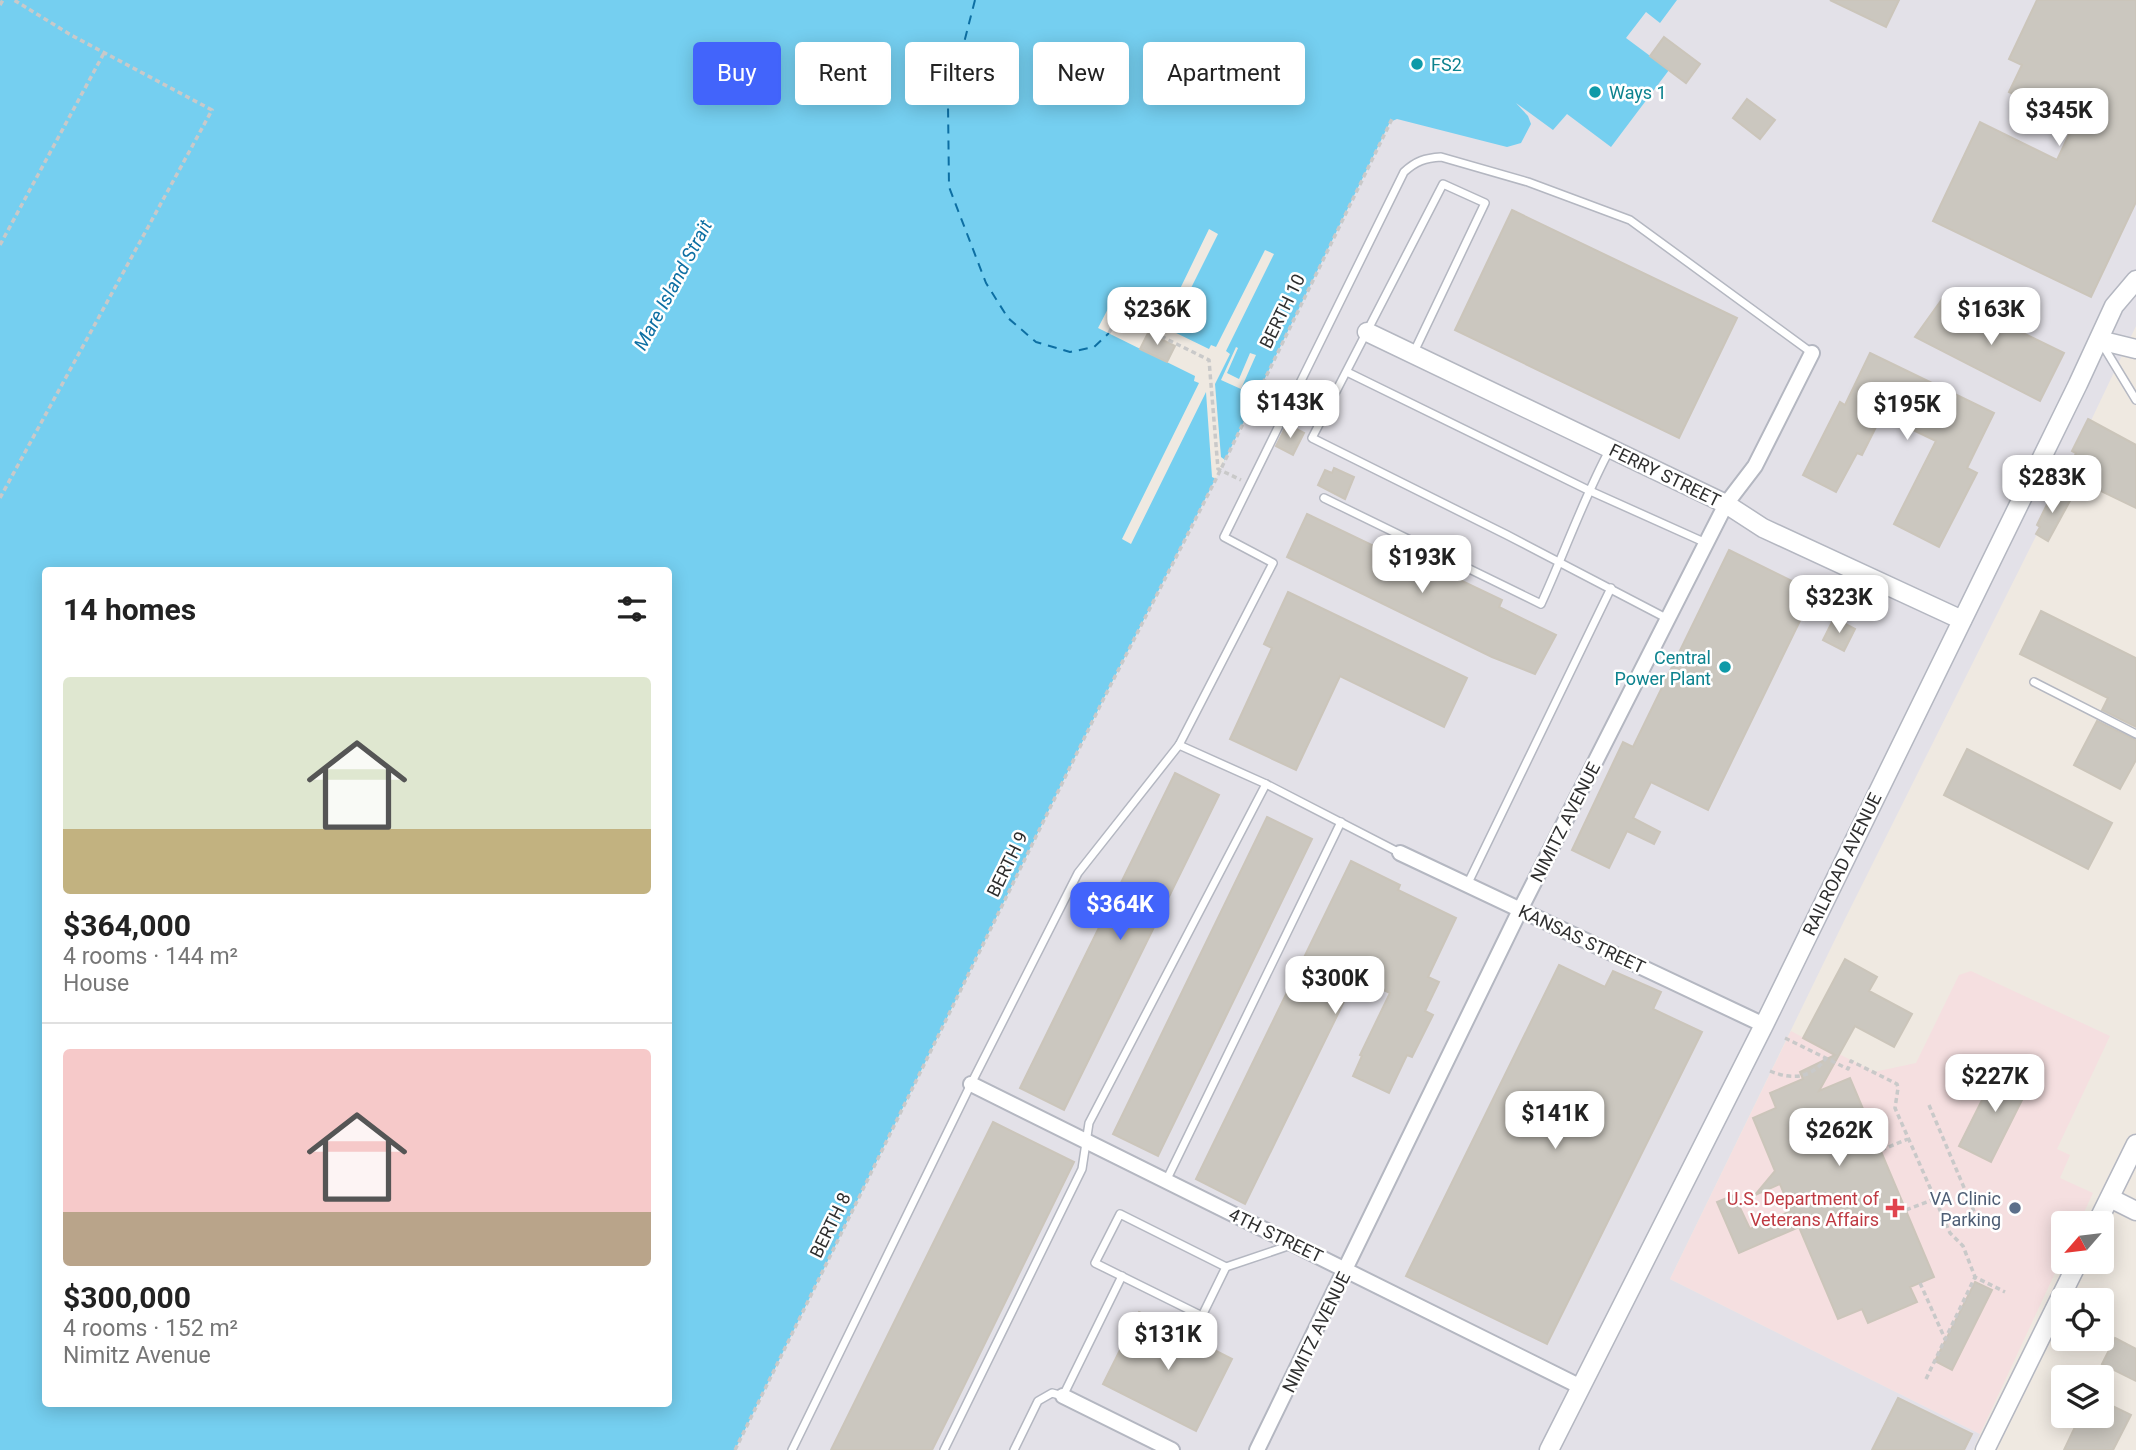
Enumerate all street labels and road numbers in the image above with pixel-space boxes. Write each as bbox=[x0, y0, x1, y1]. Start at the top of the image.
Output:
street label: BERTH 10 bbox=[1255, 270, 1309, 352]
street label: FERRY STREET bbox=[1606, 439, 1724, 511]
street label: NIMITZ AVENUE bbox=[1526, 759, 1604, 885]
street label: RAILROAD AVENUE bbox=[1798, 789, 1886, 939]
street label: BERTH 9 bbox=[982, 828, 1032, 900]
street label: KANSAS STREET bbox=[1515, 900, 1649, 978]
street label: BERTH 8 bbox=[805, 1189, 855, 1261]
street label: 4TH STREET bbox=[1226, 1203, 1327, 1267]
street label: NIMITZ AVENUE bbox=[1278, 1268, 1354, 1396]

